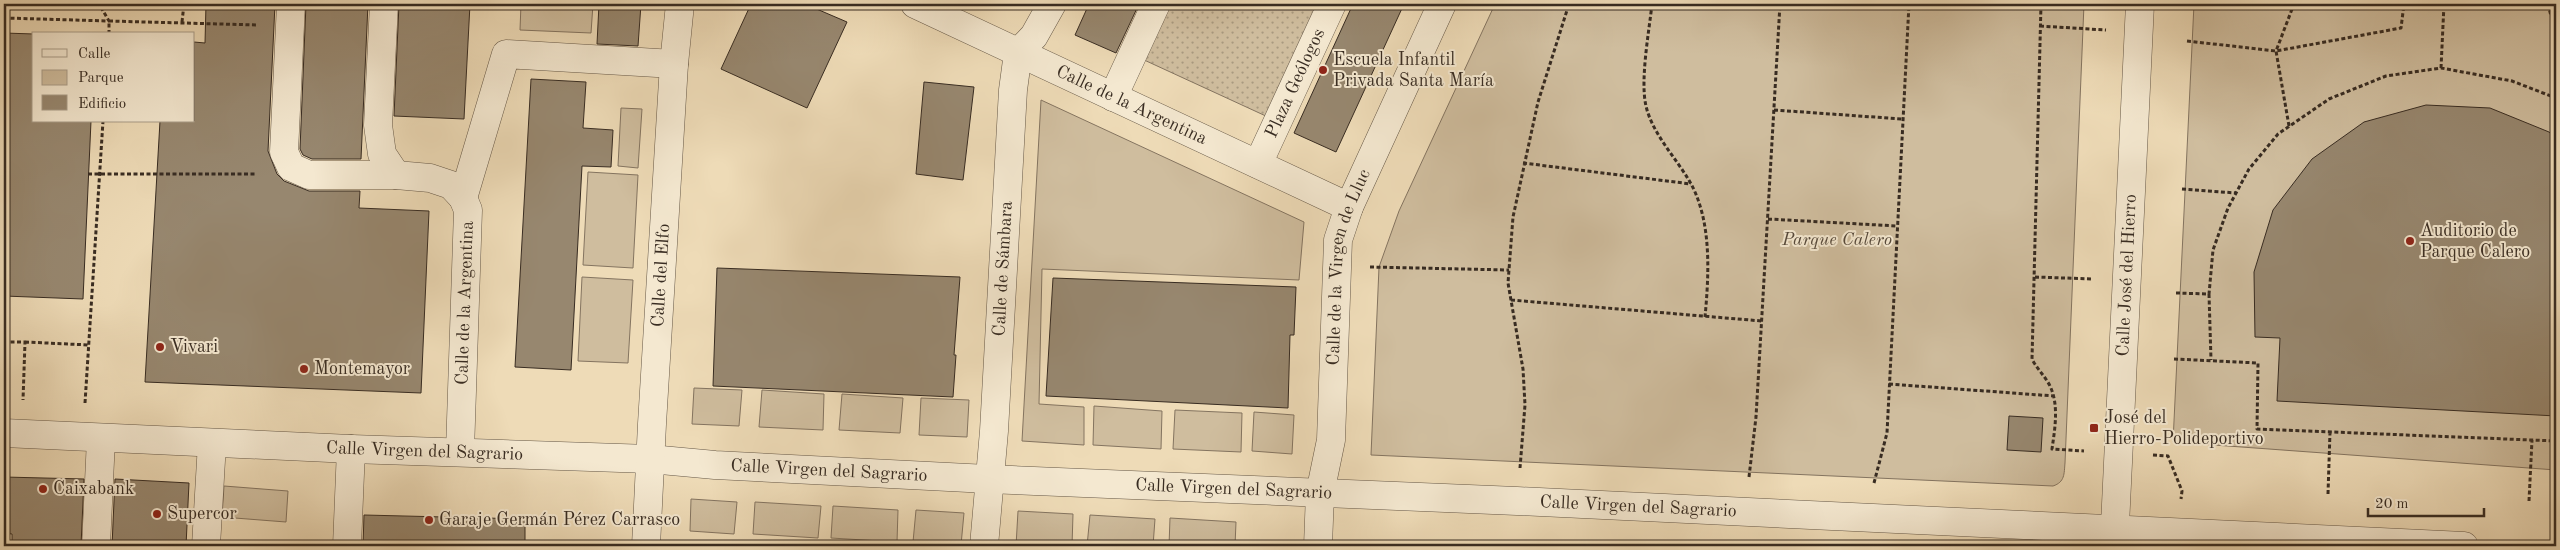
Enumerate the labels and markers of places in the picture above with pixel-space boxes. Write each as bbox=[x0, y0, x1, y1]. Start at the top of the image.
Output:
place label: Escuela Infantil Privada Santa María bbox=[1333, 51, 1494, 90]
marker: Escuela Infantil Privada Santa María bbox=[1317, 64, 1329, 76]
place label: Auditorio de Parque Calero bbox=[2420, 222, 2530, 261]
marker: Auditorio de Parque Calero bbox=[2404, 235, 2416, 247]
place label: Vivari bbox=[170, 338, 218, 356]
marker: Vivari bbox=[154, 341, 166, 353]
place label: Montemayor bbox=[314, 360, 411, 378]
marker: Montemayor bbox=[298, 363, 310, 375]
place label: José del Hierro-Polideportivo bbox=[2104, 409, 2264, 448]
marker: José del Hierro-Polideportivo bbox=[2088, 422, 2100, 434]
place label: Caixabank bbox=[53, 480, 134, 498]
marker: Caixabank bbox=[37, 483, 49, 495]
place label: Supercor bbox=[167, 505, 238, 523]
marker: Supercor bbox=[151, 508, 163, 520]
place label: Garaje Germán Pérez Carrasco bbox=[439, 511, 680, 529]
marker: Garaje Germán Pérez Carrasco bbox=[423, 514, 435, 526]

